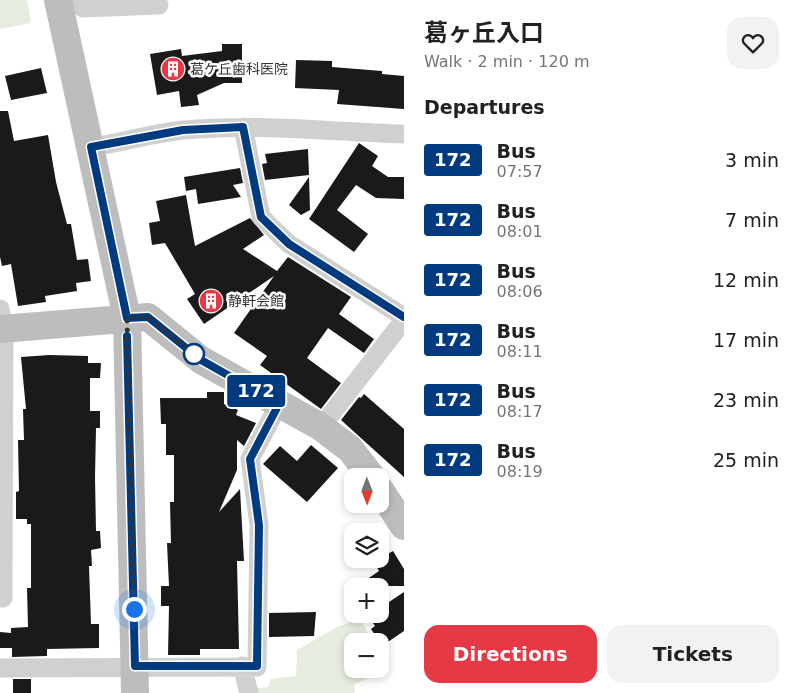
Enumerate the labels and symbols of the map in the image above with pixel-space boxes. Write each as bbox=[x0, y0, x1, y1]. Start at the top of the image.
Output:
building icon: 葛ケ丘歯科医院 bbox=[160, 56, 186, 82]
place label: 葛ケ丘歯科医院 bbox=[190, 61, 288, 77]
building icon: 静軒会館 bbox=[198, 288, 224, 314]
place label: 静軒会館 bbox=[228, 293, 284, 309]
unlabelled marker bbox=[183, 343, 205, 365]
line badge: 172 bbox=[227, 375, 285, 407]
north arrow bbox=[344, 468, 389, 512]
your location bbox=[122, 597, 147, 622]

